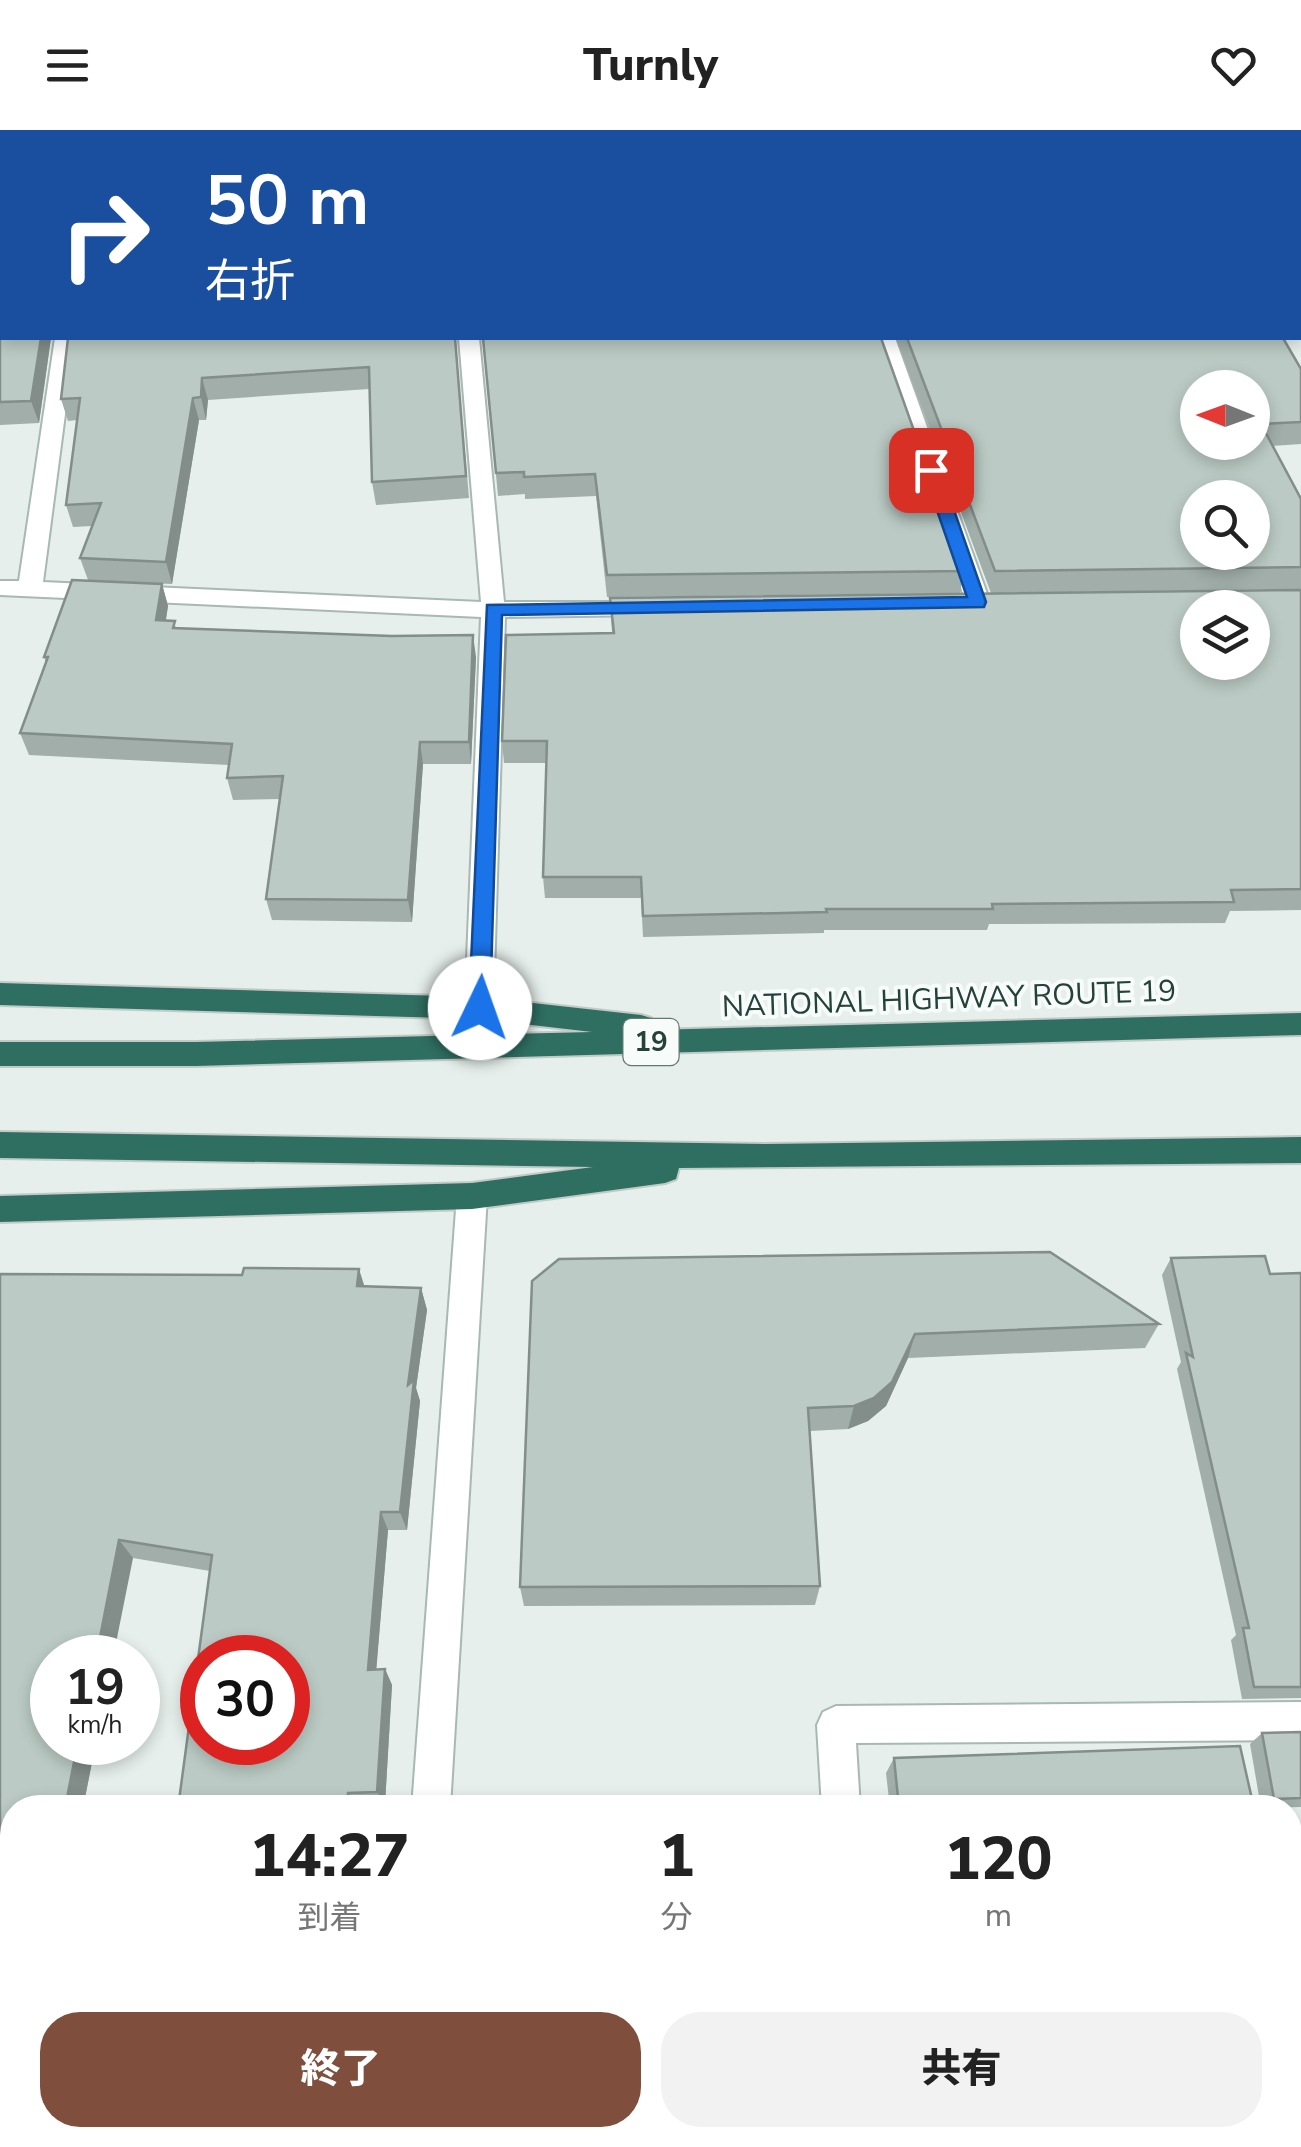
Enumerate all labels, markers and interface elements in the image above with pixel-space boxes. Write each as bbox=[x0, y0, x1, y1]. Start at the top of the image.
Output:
text: Turnly bbox=[583, 35, 718, 96]
icon: menu bbox=[40, 38, 95, 93]
icon: heart bbox=[1206, 38, 1261, 93]
text: 50 m bbox=[205, 153, 369, 249]
icon: right bbox=[40, 170, 170, 300]
text: 右折 bbox=[205, 251, 295, 312]
north arrow bbox=[1180, 370, 1270, 460]
map controls bbox=[1180, 370, 1270, 680]
pin bbox=[889, 428, 974, 513]
icon: arrive bbox=[904, 443, 959, 498]
button: search bbox=[1180, 480, 1270, 570]
button: layers bbox=[1180, 590, 1270, 680]
position arrow bbox=[428, 956, 532, 1060]
street label: NATIONAL HIGHWAY ROUTE 19 bbox=[721, 971, 1177, 1027]
road number: 19 bbox=[624, 1019, 678, 1065]
speed limit sign: 30 bbox=[180, 1635, 310, 1765]
text: 19 bbox=[65, 1653, 125, 1722]
text: km/h bbox=[67, 1708, 123, 1742]
text: 14:27 bbox=[250, 1815, 409, 1897]
text: 1 bbox=[659, 1815, 695, 1897]
text: 120 bbox=[944, 1818, 1052, 1900]
text: m bbox=[985, 1894, 1012, 1937]
text: 到着 bbox=[297, 1896, 361, 1939]
text: 分 bbox=[661, 1896, 693, 1939]
button: 終了 bbox=[40, 2012, 641, 2127]
button: 共有 bbox=[661, 2012, 1262, 2127]

